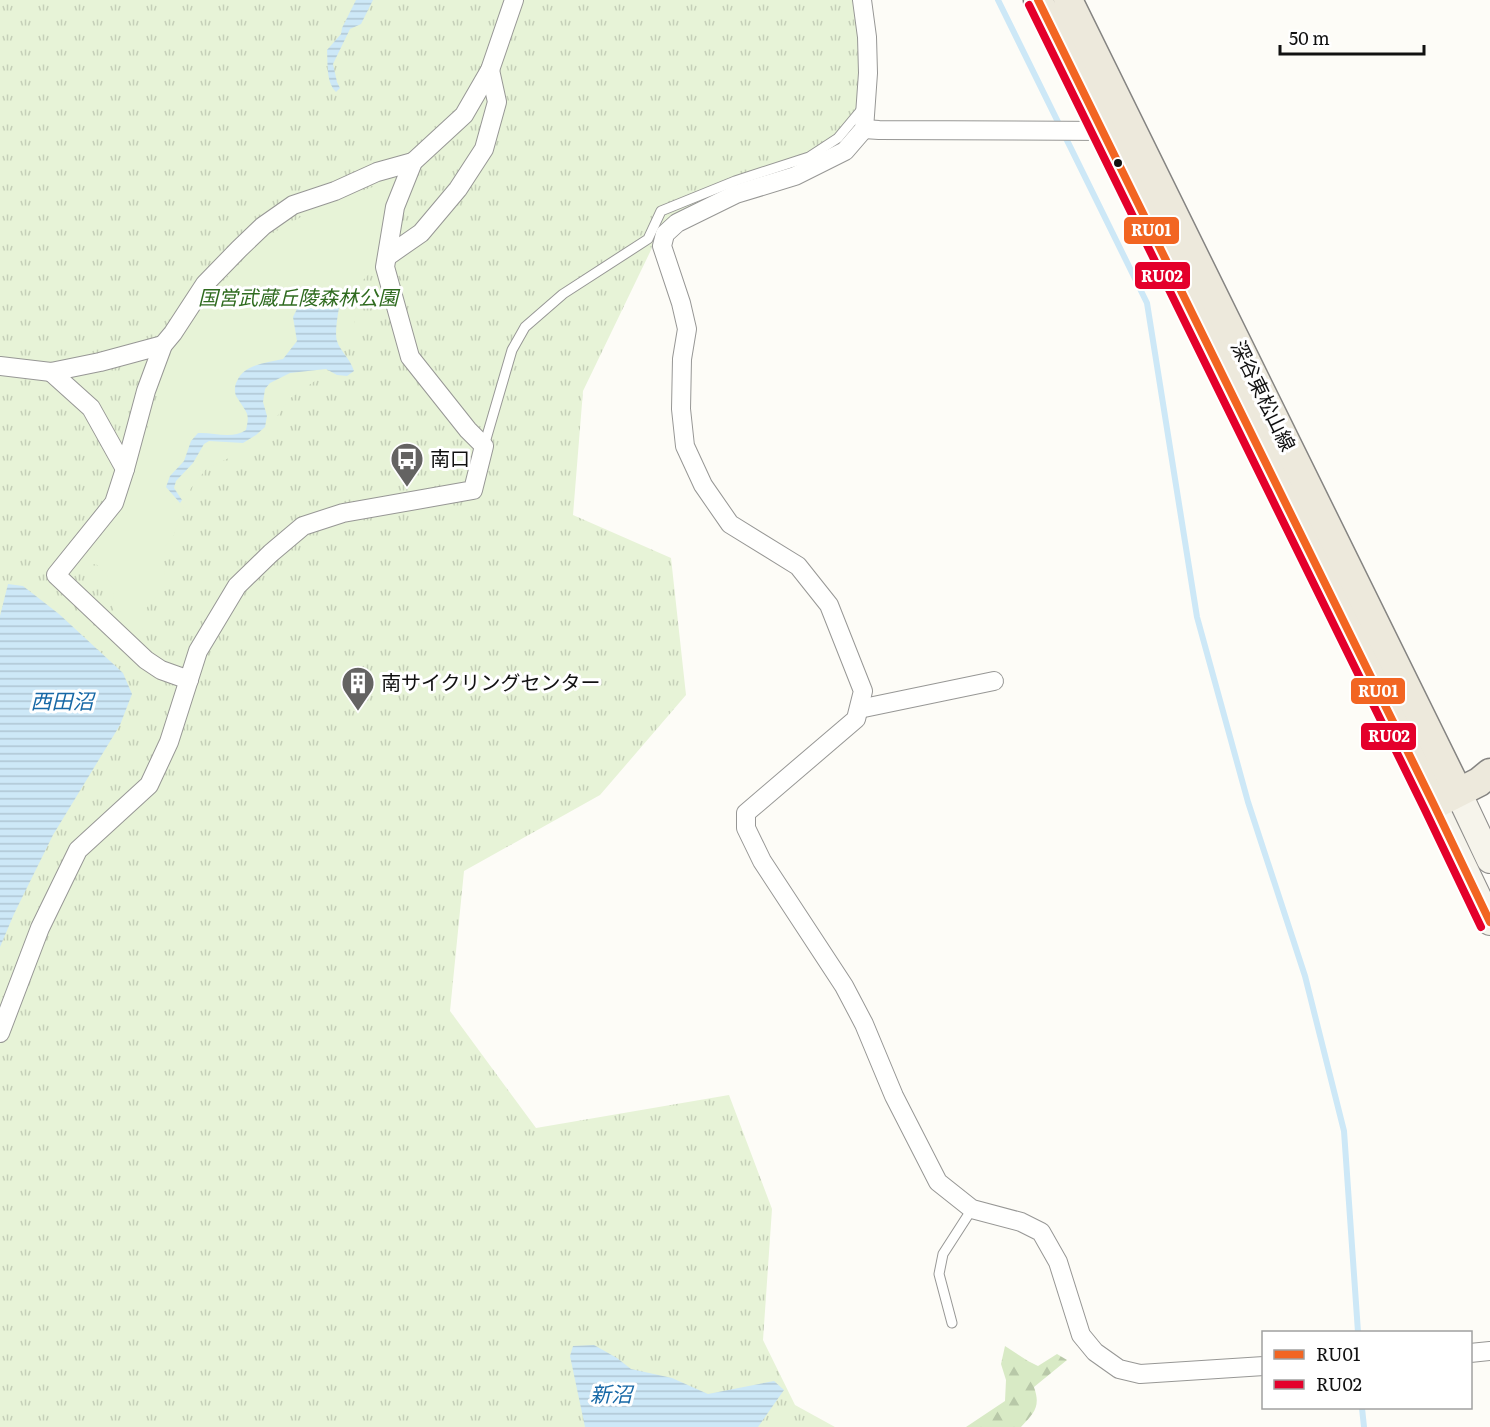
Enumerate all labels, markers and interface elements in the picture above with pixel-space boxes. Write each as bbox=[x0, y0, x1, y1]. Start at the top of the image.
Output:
scale bar bbox=[1280, 18, 1424, 56]
text: 50 m bbox=[1289, 24, 1330, 51]
unlabelled marker bbox=[1112, 157, 1124, 169]
line badge: RU01 bbox=[1123, 216, 1180, 245]
text: RU01 bbox=[1131, 217, 1171, 241]
line badge: RU02 bbox=[1134, 261, 1191, 290]
text: RU02 bbox=[1141, 263, 1183, 287]
park label: 国営武蔵丘陵森林公園 bbox=[198, 281, 401, 311]
street label: 深谷東松山線 bbox=[1225, 335, 1305, 456]
bus stop icon: 南口 bbox=[389, 441, 425, 488]
place label: 南口 bbox=[430, 442, 470, 472]
building icon: 南サイクリングセンター bbox=[340, 665, 376, 712]
place label: 南サイクリングセンター bbox=[381, 666, 601, 696]
line badge: RU01 bbox=[1350, 677, 1406, 705]
text: RU01 bbox=[1358, 678, 1398, 702]
water label: 西田沼 bbox=[31, 684, 96, 715]
line badge: RU02 bbox=[1360, 722, 1417, 751]
text: RU02 bbox=[1368, 723, 1410, 747]
legend bbox=[1262, 1331, 1472, 1409]
text: RU01 bbox=[1316, 1340, 1360, 1367]
text: RU02 bbox=[1316, 1370, 1362, 1397]
water label: 新沼 bbox=[590, 1377, 635, 1408]

